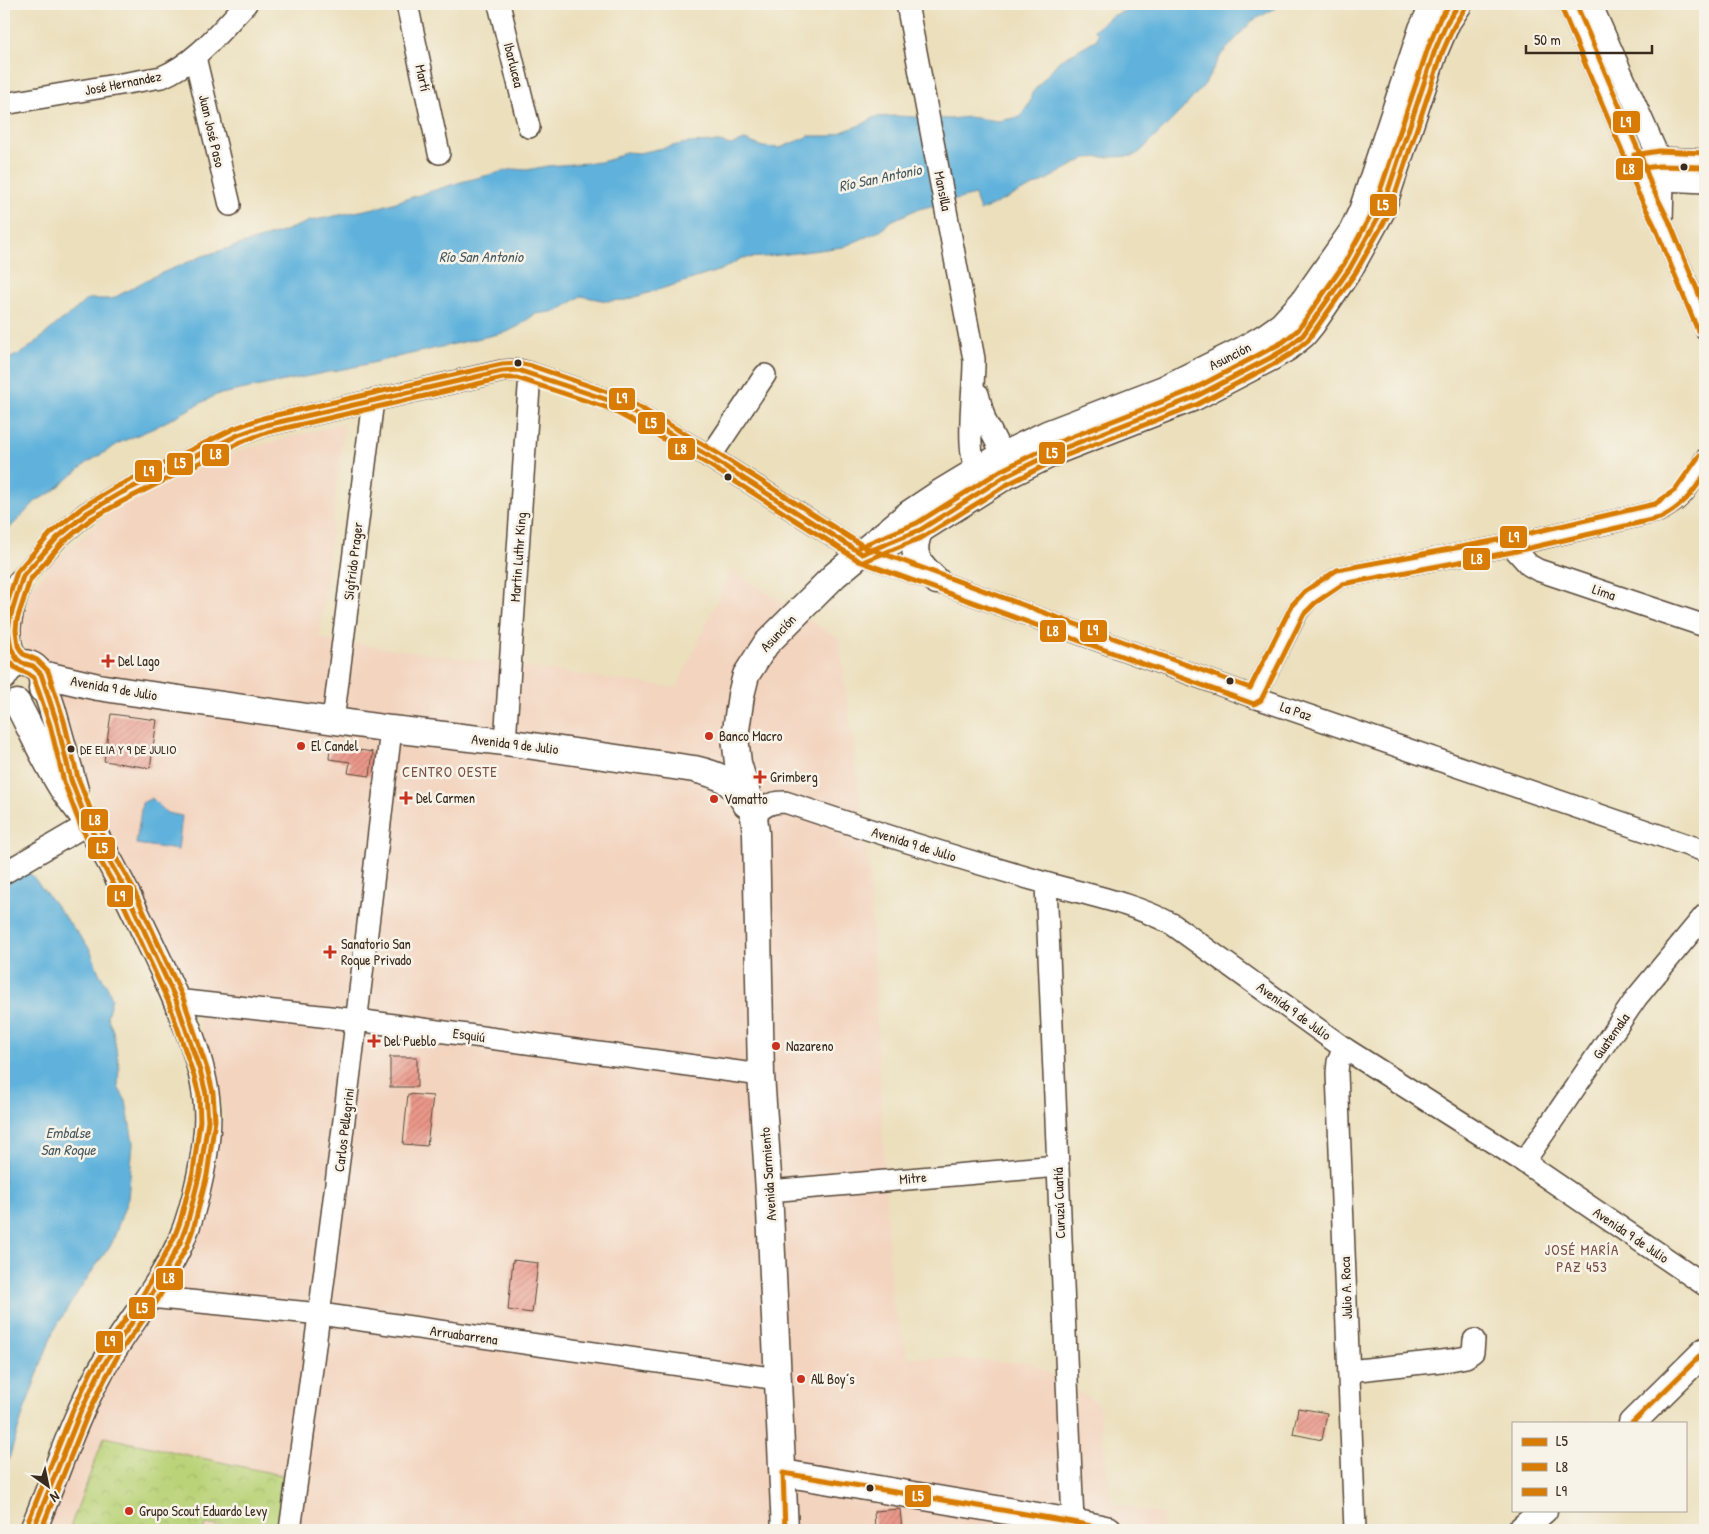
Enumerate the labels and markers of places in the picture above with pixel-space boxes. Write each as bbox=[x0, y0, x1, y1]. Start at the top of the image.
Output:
unlabelled marker bbox=[1679, 162, 1689, 172]
unlabelled marker bbox=[513, 358, 523, 368]
unlabelled marker bbox=[723, 472, 733, 482]
place label: Del Lago bbox=[118, 651, 160, 671]
marker: Del Lago bbox=[102, 655, 114, 667]
unlabelled marker bbox=[1225, 676, 1235, 686]
place label: Banco Macro bbox=[719, 726, 783, 745]
marker: Banco Macro bbox=[703, 730, 715, 742]
place label: El Candel bbox=[311, 736, 359, 755]
place label: DE ELIA Y 9 DE JULIO bbox=[80, 740, 176, 758]
marker: El Candel bbox=[295, 740, 307, 752]
marker: DE ELIA Y 9 DE JULIO bbox=[66, 744, 76, 754]
place label: Grimberg bbox=[770, 767, 818, 787]
marker: Grimberg bbox=[754, 771, 766, 783]
place label: Del Carmen bbox=[416, 788, 475, 807]
place label: Vamatto bbox=[724, 789, 768, 808]
marker: Del Carmen bbox=[400, 792, 412, 804]
marker: Vamatto bbox=[708, 793, 720, 805]
place label: Sanatorio San Roque Privado bbox=[341, 934, 412, 970]
marker: Sanatorio San Roque Privado bbox=[323, 945, 337, 959]
place label: Del Pueblo bbox=[384, 1031, 437, 1050]
marker: Del Pueblo bbox=[368, 1035, 380, 1047]
place label: Nazareno bbox=[786, 1036, 834, 1055]
marker: Nazareno bbox=[770, 1040, 782, 1052]
place label: All Boy´s bbox=[811, 1369, 855, 1389]
marker: All Boy´s bbox=[795, 1373, 807, 1385]
unlabelled marker bbox=[865, 1483, 875, 1493]
place label: Grupo Scout Eduardo Levy bbox=[139, 1501, 268, 1521]
marker: Grupo Scout Eduardo Levy bbox=[123, 1505, 135, 1517]

